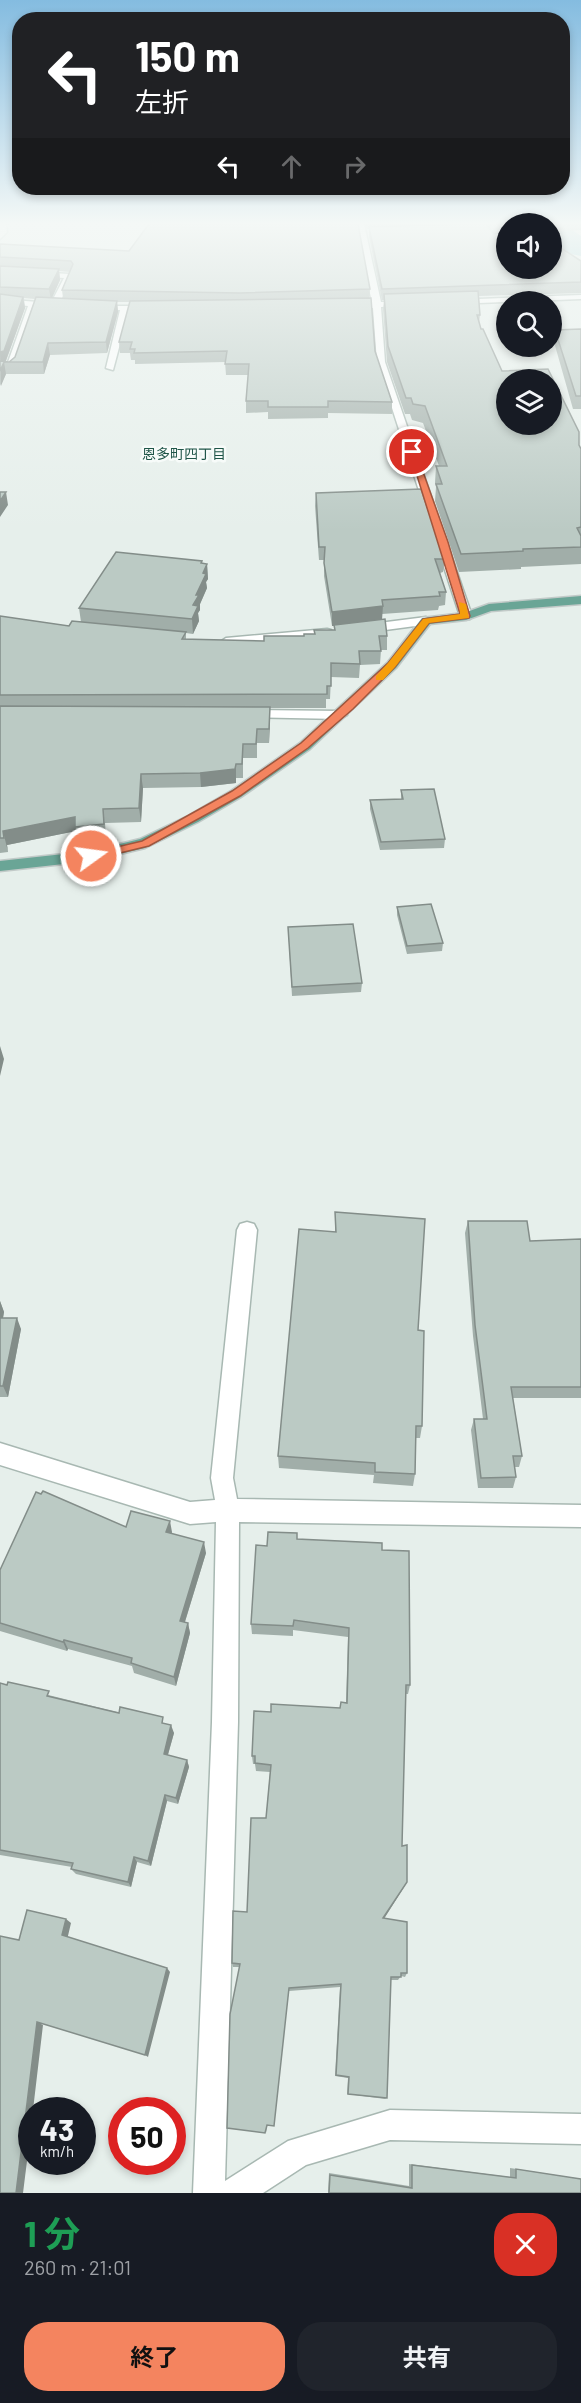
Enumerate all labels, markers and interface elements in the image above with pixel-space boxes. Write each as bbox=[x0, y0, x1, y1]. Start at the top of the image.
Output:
text: 150 m bbox=[135, 30, 240, 80]
icon: left bbox=[36, 36, 114, 114]
text: 左折 bbox=[135, 85, 189, 117]
icon: left bbox=[212, 150, 245, 183]
icon: ahead bbox=[275, 150, 308, 183]
icon: right bbox=[338, 150, 371, 183]
map controls bbox=[496, 213, 562, 435]
button: sound bbox=[496, 213, 562, 279]
button: search bbox=[496, 291, 562, 357]
button: layers bbox=[496, 369, 562, 435]
pin bbox=[386, 426, 437, 477]
icon: arrive bbox=[395, 435, 428, 468]
district label: 恩多町四丁目 bbox=[142, 445, 226, 462]
position arrow bbox=[59, 824, 123, 888]
speed limit sign: 50 bbox=[108, 2097, 186, 2175]
text: 43 bbox=[40, 2111, 74, 2147]
text: km/h bbox=[40, 2142, 74, 2160]
text: 1 分 bbox=[24, 2211, 80, 2254]
button: close bbox=[494, 2213, 557, 2276]
text: 260 m · 21:01 bbox=[24, 2255, 131, 2279]
button: 終了 bbox=[24, 2322, 285, 2391]
button: 共有 bbox=[297, 2322, 557, 2391]

